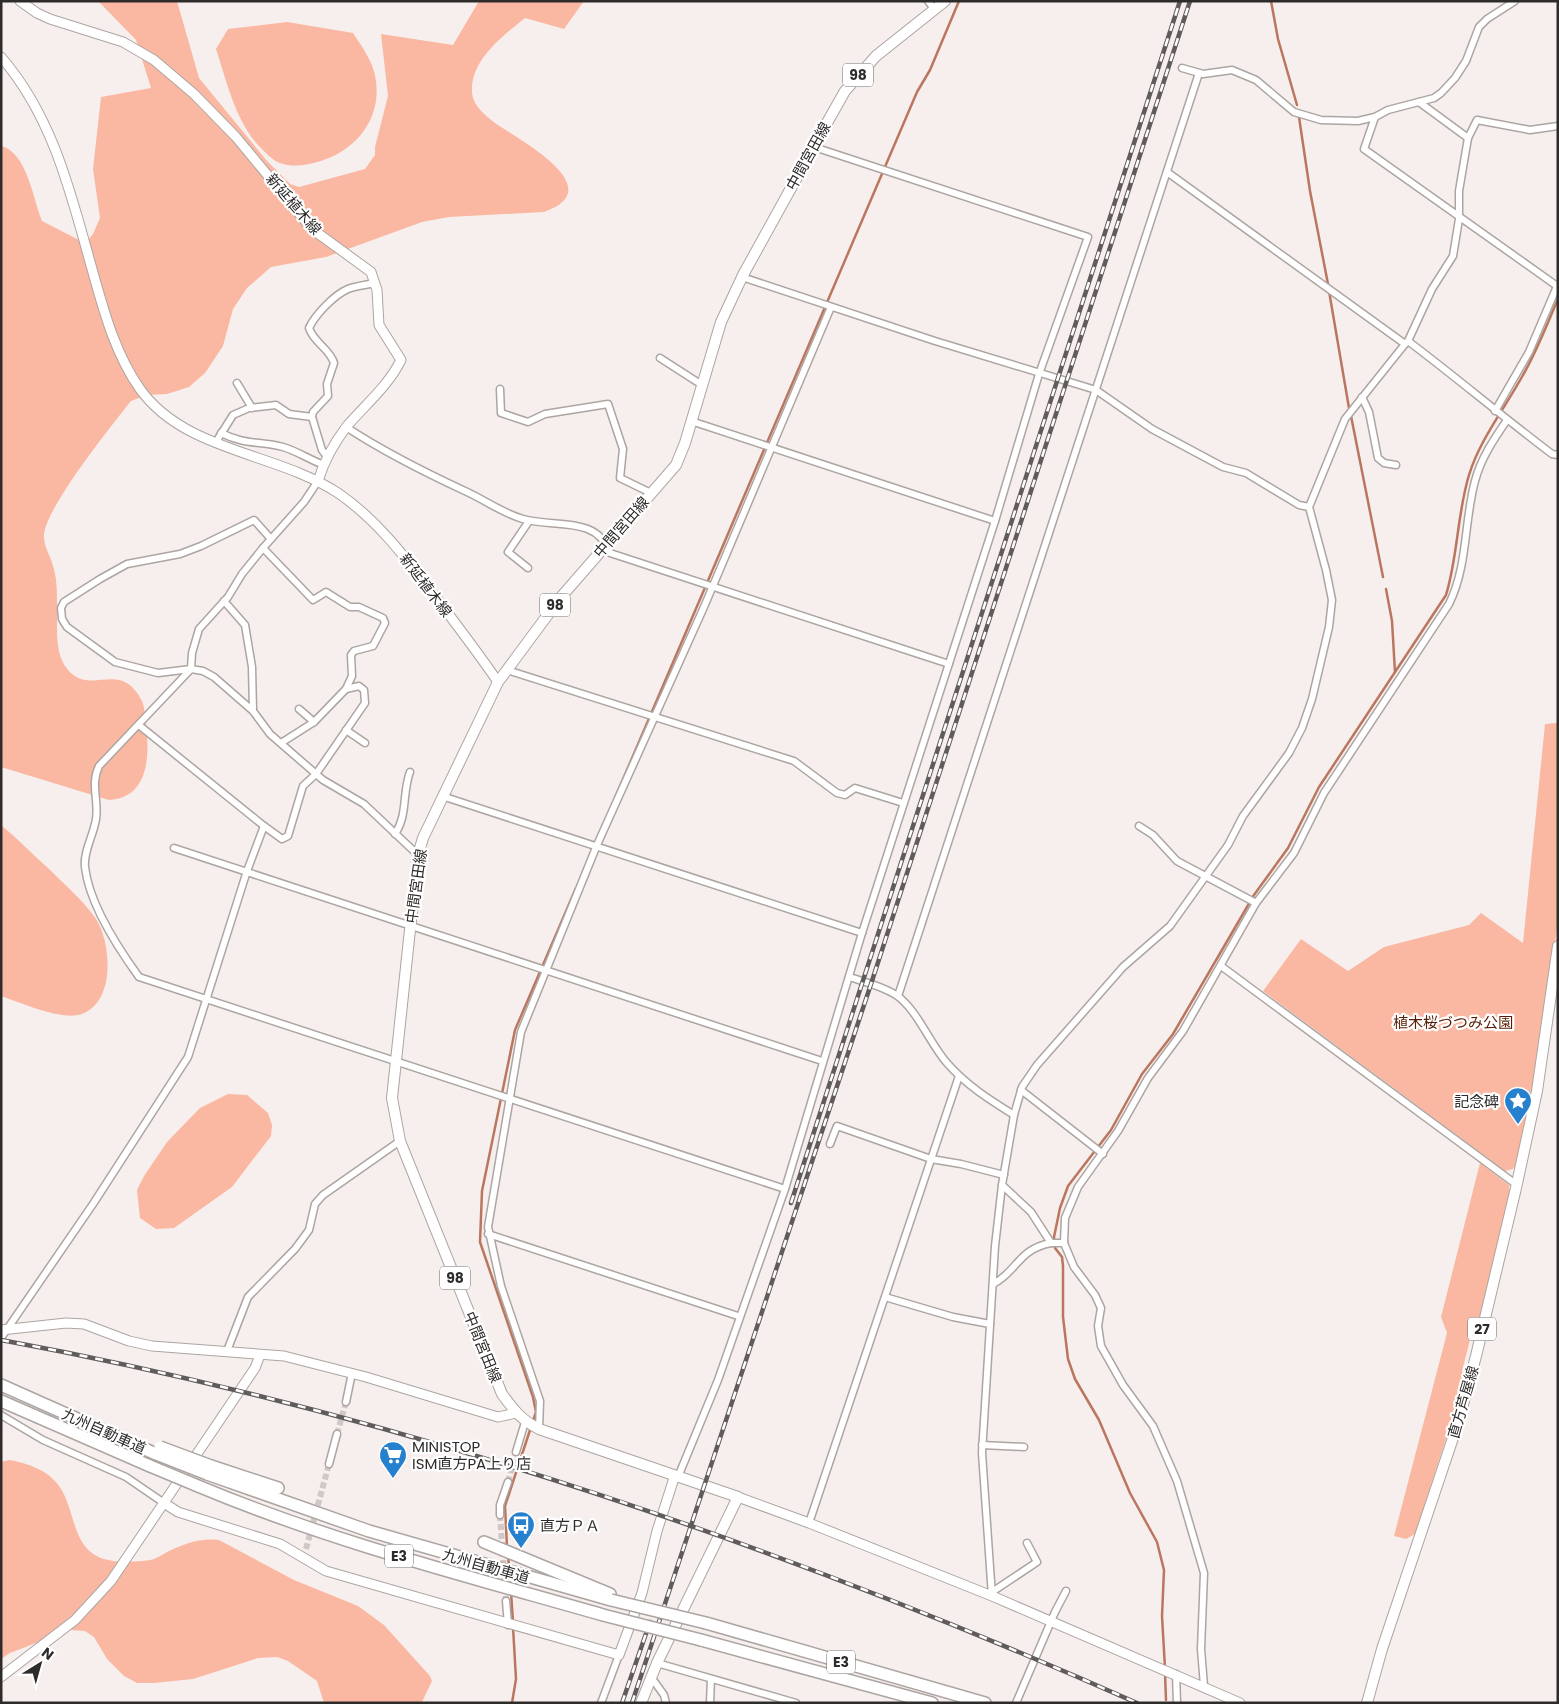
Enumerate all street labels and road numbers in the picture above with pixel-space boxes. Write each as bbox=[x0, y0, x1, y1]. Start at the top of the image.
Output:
road number: 98 bbox=[843, 64, 873, 86]
street label: 中間宮田線 bbox=[781, 118, 835, 194]
street label: 新延植木線 bbox=[261, 169, 327, 239]
street label: 中間宮田線 bbox=[588, 492, 654, 562]
street label: 新延植木線 bbox=[395, 549, 457, 621]
road number: 98 bbox=[540, 594, 570, 616]
street label: 中間宮田線 bbox=[400, 847, 432, 925]
road number: 98 bbox=[440, 1266, 470, 1290]
street label: 中間宮田線 bbox=[459, 1308, 507, 1386]
road number: 27 bbox=[1468, 1318, 1496, 1340]
street label: 直方芦屋線 bbox=[1443, 1363, 1483, 1441]
street label: 九州自動車道 bbox=[59, 1403, 149, 1459]
road number: E3 bbox=[385, 1544, 413, 1568]
street label: 九州自動車道 bbox=[440, 1544, 532, 1588]
road number: E3 bbox=[827, 1650, 855, 1674]

